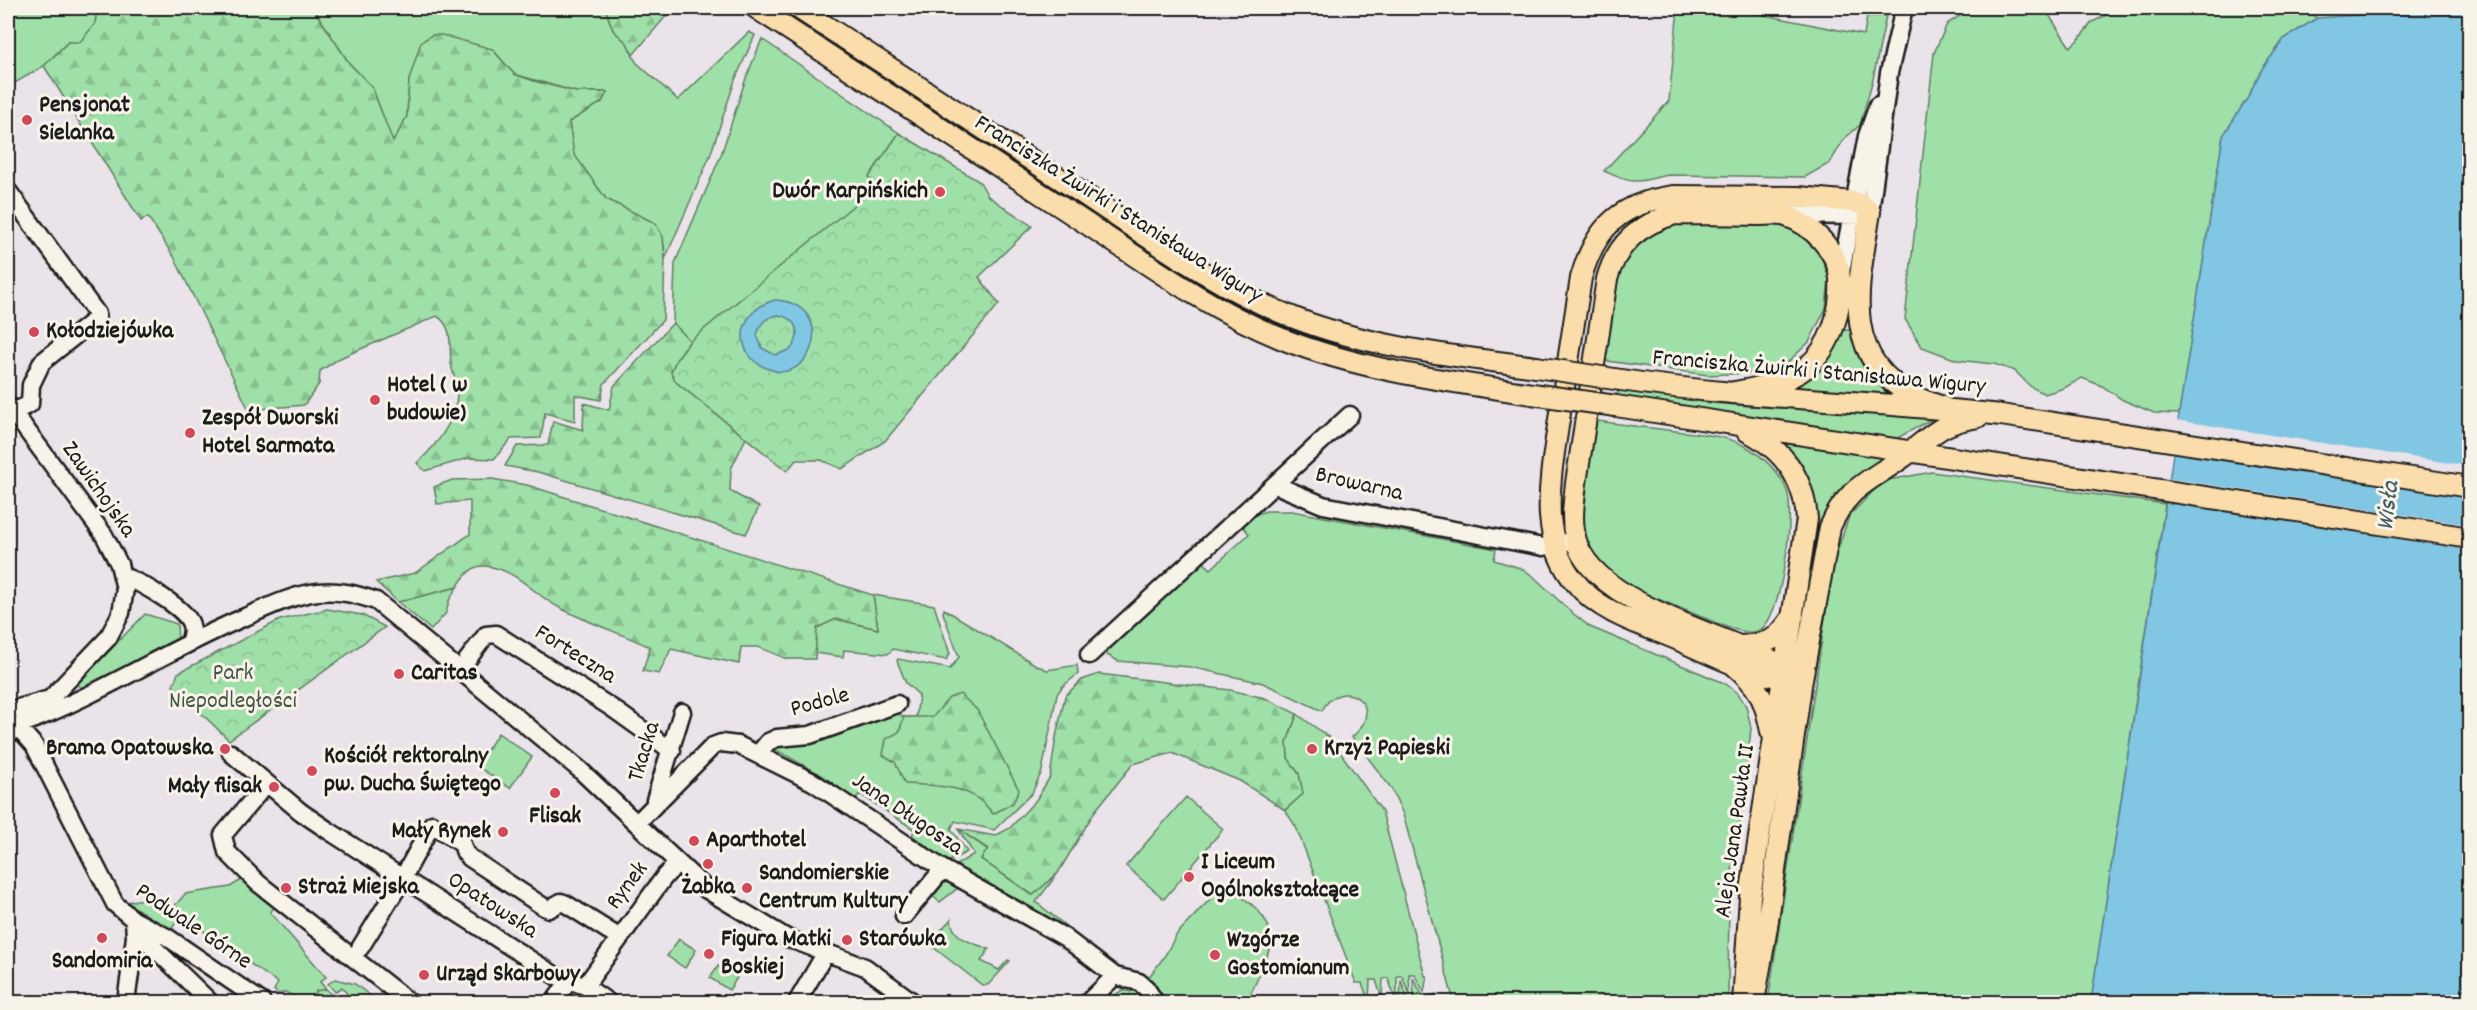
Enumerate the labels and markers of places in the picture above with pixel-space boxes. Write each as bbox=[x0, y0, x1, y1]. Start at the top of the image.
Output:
place label: Pensjonat Sielanka bbox=[39, 89, 130, 151]
marker: Pensjonat Sielanka bbox=[20, 113, 34, 127]
place label: Dwór Karpińskich bbox=[772, 175, 928, 209]
marker: Dwór Karpińskich bbox=[933, 185, 947, 199]
place label: Kołodziejówka bbox=[46, 315, 174, 349]
marker: Kołodziejówka bbox=[27, 325, 41, 339]
place label: Hotel ( w budowie) bbox=[387, 369, 467, 431]
marker: Hotel ( w budowie) bbox=[368, 393, 382, 407]
place label: Zespół Dworski Hotel Sarmata bbox=[202, 402, 339, 464]
marker: Zespół Dworski Hotel Sarmata bbox=[183, 426, 197, 440]
place label: Caritas bbox=[411, 657, 478, 691]
marker: Caritas bbox=[392, 667, 406, 681]
place label: Brama Opatowska bbox=[46, 732, 214, 766]
place label: Krzyż Papieski bbox=[1324, 732, 1451, 766]
place label: Kościół rektoralny pw. Ducha Świętego bbox=[324, 740, 501, 802]
marker: Brama Opatowska bbox=[218, 742, 232, 756]
marker: Krzyż Papieski bbox=[1305, 742, 1319, 756]
marker: Kościół rektoralny pw. Ducha Świętego bbox=[305, 764, 319, 778]
place label: Mały flisak bbox=[168, 770, 262, 804]
marker: Mały flisak bbox=[267, 780, 281, 794]
marker: Flisak bbox=[548, 786, 562, 800]
place label: Flisak bbox=[529, 800, 581, 834]
place label: Mały Rynek bbox=[391, 815, 491, 849]
place label: Aparthotel bbox=[706, 824, 806, 858]
marker: Mały Rynek bbox=[496, 825, 510, 839]
marker: Aparthotel bbox=[687, 834, 701, 848]
place label: I Liceum Ogólnokształcące bbox=[1201, 846, 1360, 908]
marker: Żabka bbox=[701, 857, 715, 871]
place label: Sandomierskie Centrum Kultury bbox=[759, 857, 909, 919]
marker: I Liceum Ogólnokształcące bbox=[1182, 870, 1196, 884]
place label: Straż Miejska bbox=[298, 871, 419, 905]
place label: Żabka bbox=[681, 871, 735, 905]
marker: Straż Miejska bbox=[279, 881, 293, 895]
marker: Sandomierskie Centrum Kultury bbox=[740, 881, 754, 895]
place label: Figura Matki Boskiej bbox=[721, 923, 832, 985]
place label: Starówka bbox=[859, 923, 947, 957]
place label: Wzgórze Gostomianum bbox=[1227, 924, 1350, 986]
marker: Sandomiria bbox=[95, 931, 109, 945]
marker: Starówka bbox=[840, 933, 854, 947]
place label: Sandomiria bbox=[52, 945, 153, 979]
marker: Figura Matki Boskiej bbox=[702, 947, 716, 961]
marker: Wzgórze Gostomianum bbox=[1208, 948, 1222, 962]
place label: Urząd Skarbowy bbox=[436, 958, 581, 992]
marker: Urząd Skarbowy bbox=[417, 968, 431, 982]

